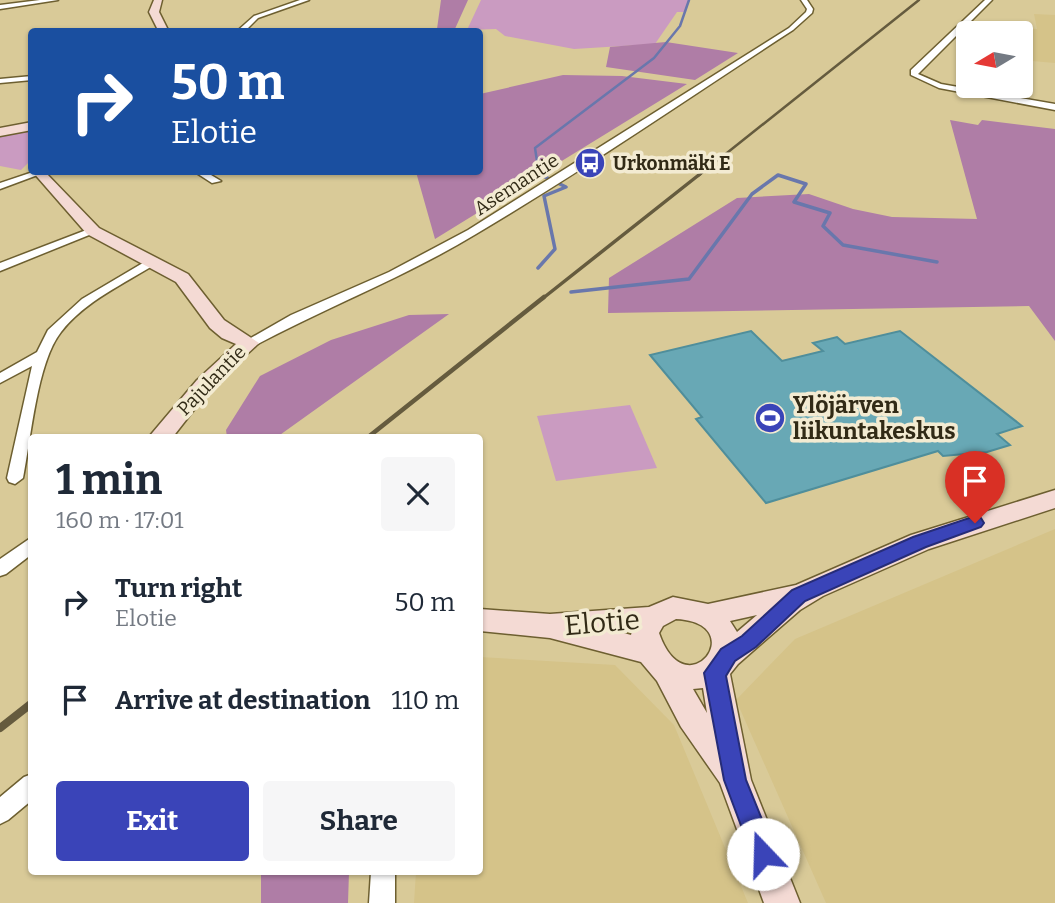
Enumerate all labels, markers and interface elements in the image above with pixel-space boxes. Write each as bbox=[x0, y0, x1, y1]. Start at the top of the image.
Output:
north arrow bbox=[956, 21, 1032, 98]
map controls bbox=[956, 21, 1033, 98]
text: 50 m bbox=[171, 53, 284, 112]
icon: right bbox=[56, 56, 147, 147]
text: Elotie bbox=[171, 113, 257, 151]
bus stop icon: Urkonmäki E bbox=[573, 146, 607, 180]
street label: Asemantie bbox=[470, 149, 563, 220]
place label: Urkonmäki E bbox=[613, 152, 730, 175]
street label: Pajulantie bbox=[172, 340, 250, 420]
place label: Ylöjärven liikuntakeskus bbox=[793, 391, 955, 445]
sports icon: Ylöjärven liikuntakeskus bbox=[753, 401, 787, 435]
pin bbox=[945, 451, 1005, 523]
text: 1 min bbox=[56, 455, 162, 505]
button: close bbox=[381, 457, 455, 531]
icon: arrive bbox=[956, 462, 994, 500]
text: 160 m · 17:01 bbox=[56, 506, 184, 534]
text: Turn right bbox=[115, 573, 242, 604]
icon: right bbox=[56, 583, 94, 621]
text: 50 m bbox=[394, 587, 455, 618]
street label: Elotie bbox=[563, 603, 641, 642]
text: Elotie bbox=[115, 604, 177, 632]
icon: arrive bbox=[56, 681, 94, 719]
text: Arrive at destination bbox=[115, 685, 370, 716]
text: 110 m bbox=[391, 685, 459, 716]
button: Exit bbox=[56, 781, 249, 861]
button: Share bbox=[263, 781, 455, 861]
position arrow bbox=[726, 817, 800, 891]

